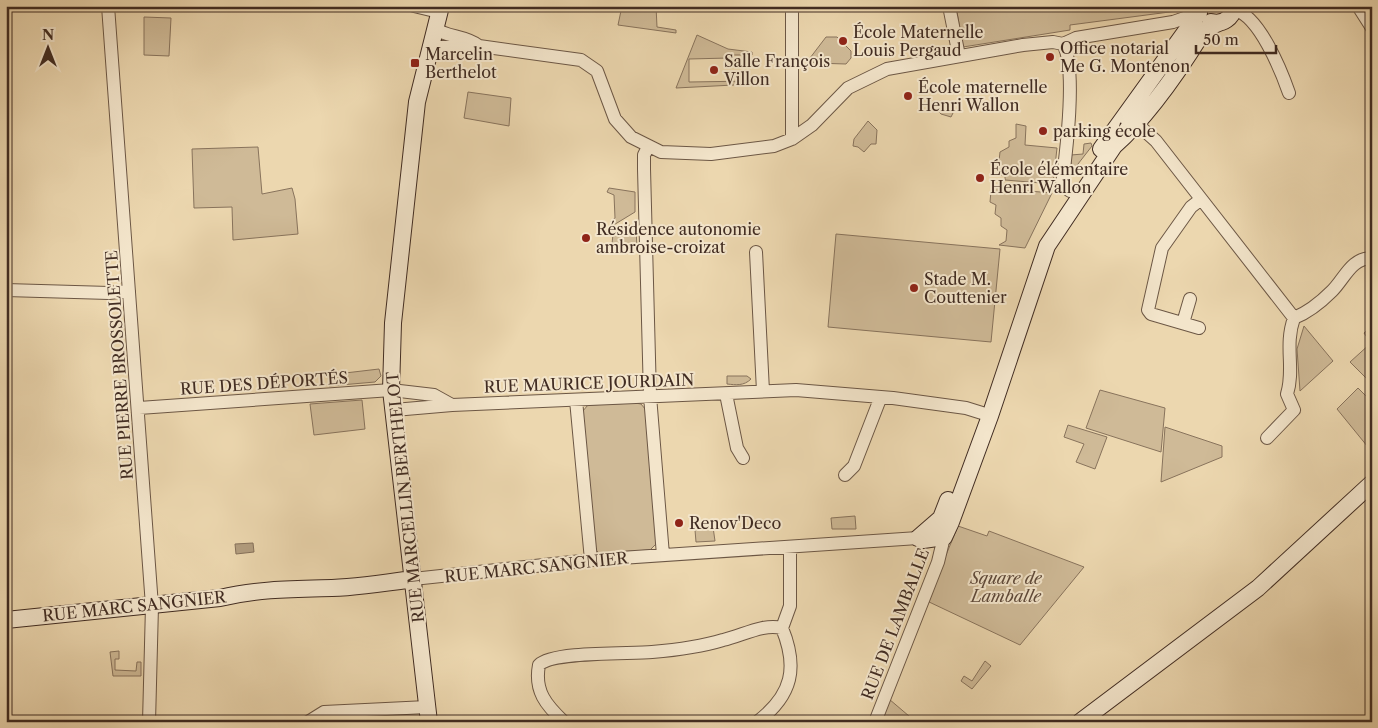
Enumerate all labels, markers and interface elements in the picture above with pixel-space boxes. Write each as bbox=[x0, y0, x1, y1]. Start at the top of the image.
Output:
north arrow bbox=[22, 22, 72, 72]
place label: École Maternelle Louis Pergaud bbox=[853, 22, 984, 60]
scale bar bbox=[1196, 22, 1276, 54]
text: N bbox=[42, 26, 54, 44]
text: 50 m bbox=[1203, 30, 1239, 49]
marker: École Maternelle Louis Pergaud bbox=[837, 35, 849, 47]
place label: Office notarial Me G. Montenon bbox=[1060, 38, 1190, 76]
place label: Marcelin Berthelot bbox=[425, 44, 497, 82]
place label: Salle François Villon bbox=[723, 51, 830, 89]
marker: Office notarial Me G. Montenon bbox=[1044, 51, 1056, 63]
marker: Marcelin Berthelot bbox=[409, 57, 421, 69]
marker: Salle François Villon bbox=[708, 64, 720, 76]
place label: École maternelle Henri Wallon bbox=[918, 77, 1047, 115]
marker: École maternelle Henri Wallon bbox=[902, 90, 914, 102]
place label: parking école bbox=[1053, 121, 1156, 141]
marker: parking école bbox=[1037, 125, 1049, 137]
place label: École élémentaire Henri Wallon bbox=[990, 159, 1128, 197]
marker: École élémentaire Henri Wallon bbox=[974, 172, 986, 184]
place label: Résidence autonomie ambroise-croizat bbox=[596, 219, 761, 257]
marker: Résidence autonomie ambroise-croizat bbox=[580, 232, 592, 244]
street label: RUE PIERRE BROSSOLETTE bbox=[101, 250, 137, 480]
place label: Stade M. Couttenier bbox=[924, 269, 1007, 307]
marker: Stade M. Couttenier bbox=[908, 282, 920, 294]
street label: RUE DES DÉPORTÉS bbox=[179, 367, 349, 399]
street label: RUE MAURICE JOURDAIN bbox=[483, 369, 695, 397]
street label: RUE MARCELLIN BERTHELOT bbox=[382, 370, 428, 624]
place label: Renov'Deco bbox=[689, 513, 781, 533]
marker: Renov'Deco bbox=[673, 517, 685, 529]
street label: RUE DE LAMBALLE bbox=[857, 546, 933, 702]
street label: RUE MARC SANGNIER bbox=[443, 547, 630, 587]
park label: Square de Lamballe bbox=[969, 568, 1043, 606]
street label: RUE MARC SANGNIER bbox=[41, 586, 228, 626]

